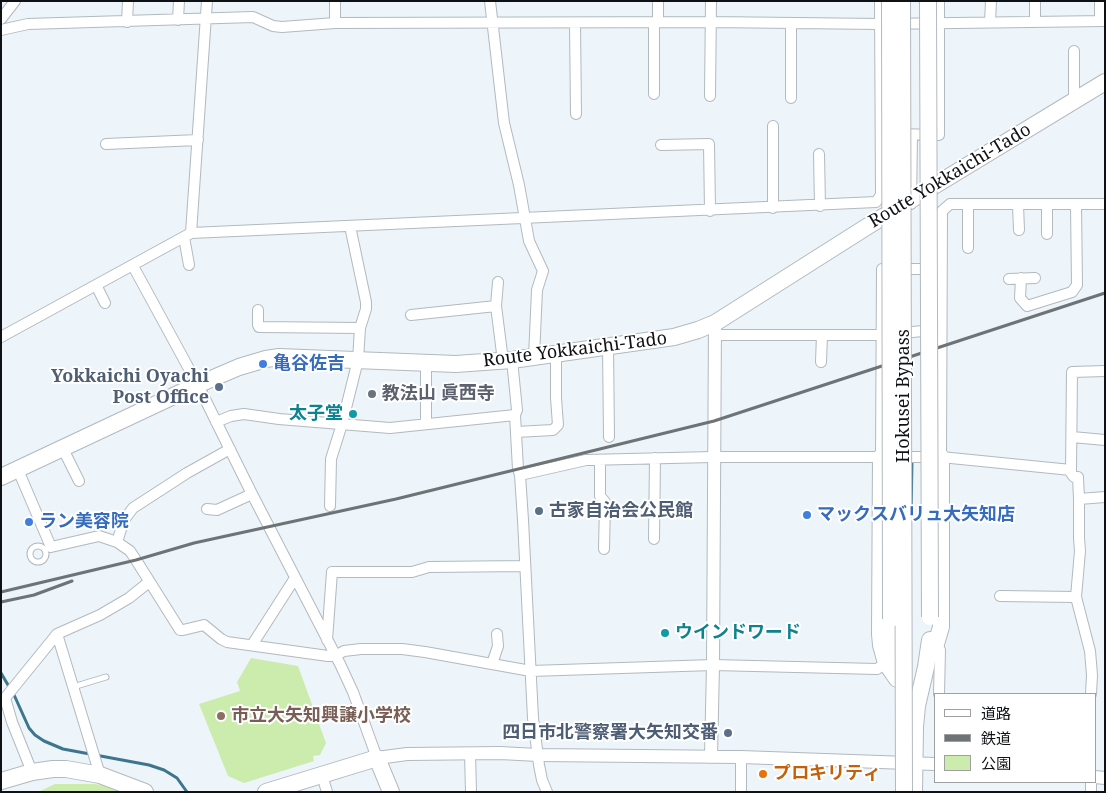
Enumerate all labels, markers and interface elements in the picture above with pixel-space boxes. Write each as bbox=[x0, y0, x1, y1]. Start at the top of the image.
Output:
street label: Route Yokkaichi-Tado bbox=[865, 119, 1035, 233]
street label: Route Yokkaichi-Tado bbox=[482, 328, 668, 372]
street label: Hokusei Bypass bbox=[893, 329, 915, 463]
place label: 亀谷佐吉 bbox=[273, 353, 345, 375]
marker: 亀谷佐吉 bbox=[257, 358, 269, 370]
place label: Yokkaichi Oyachi Post Office bbox=[51, 366, 209, 408]
marker: Yokkaichi Oyachi Post Office bbox=[213, 381, 225, 393]
place label: 教法山 眞西寺 bbox=[382, 383, 495, 405]
marker: 教法山 眞西寺 bbox=[366, 388, 378, 400]
place label: 太子堂 bbox=[289, 403, 343, 425]
marker: 太子堂 bbox=[347, 408, 359, 420]
place label: 古家自治会公民館 bbox=[549, 500, 693, 522]
place label: マックスバリュ大矢知店 bbox=[817, 504, 1015, 526]
marker: 古家自治会公民館 bbox=[533, 505, 545, 517]
marker: マックスバリュ大矢知店 bbox=[801, 509, 813, 521]
place label: ラン美容院 bbox=[39, 511, 129, 533]
marker: ラン美容院 bbox=[23, 516, 35, 528]
place label: ウインドワード bbox=[675, 622, 801, 644]
marker: ウインドワード bbox=[659, 627, 671, 639]
legend bbox=[934, 693, 1096, 783]
text: 道路 bbox=[981, 703, 1011, 723]
place label: 市立大矢知興譲小学校 bbox=[231, 705, 411, 727]
marker: 市立大矢知興譲小学校 bbox=[215, 710, 227, 722]
place label: 四日市北警察署大矢知交番 bbox=[502, 722, 718, 744]
marker: 四日市北警察署大矢知交番 bbox=[722, 727, 734, 739]
text: 鉄道 bbox=[981, 728, 1011, 748]
text: 公園 bbox=[981, 753, 1011, 773]
place label: プロキリティ bbox=[773, 763, 881, 785]
marker: プロキリティ bbox=[757, 768, 769, 780]

